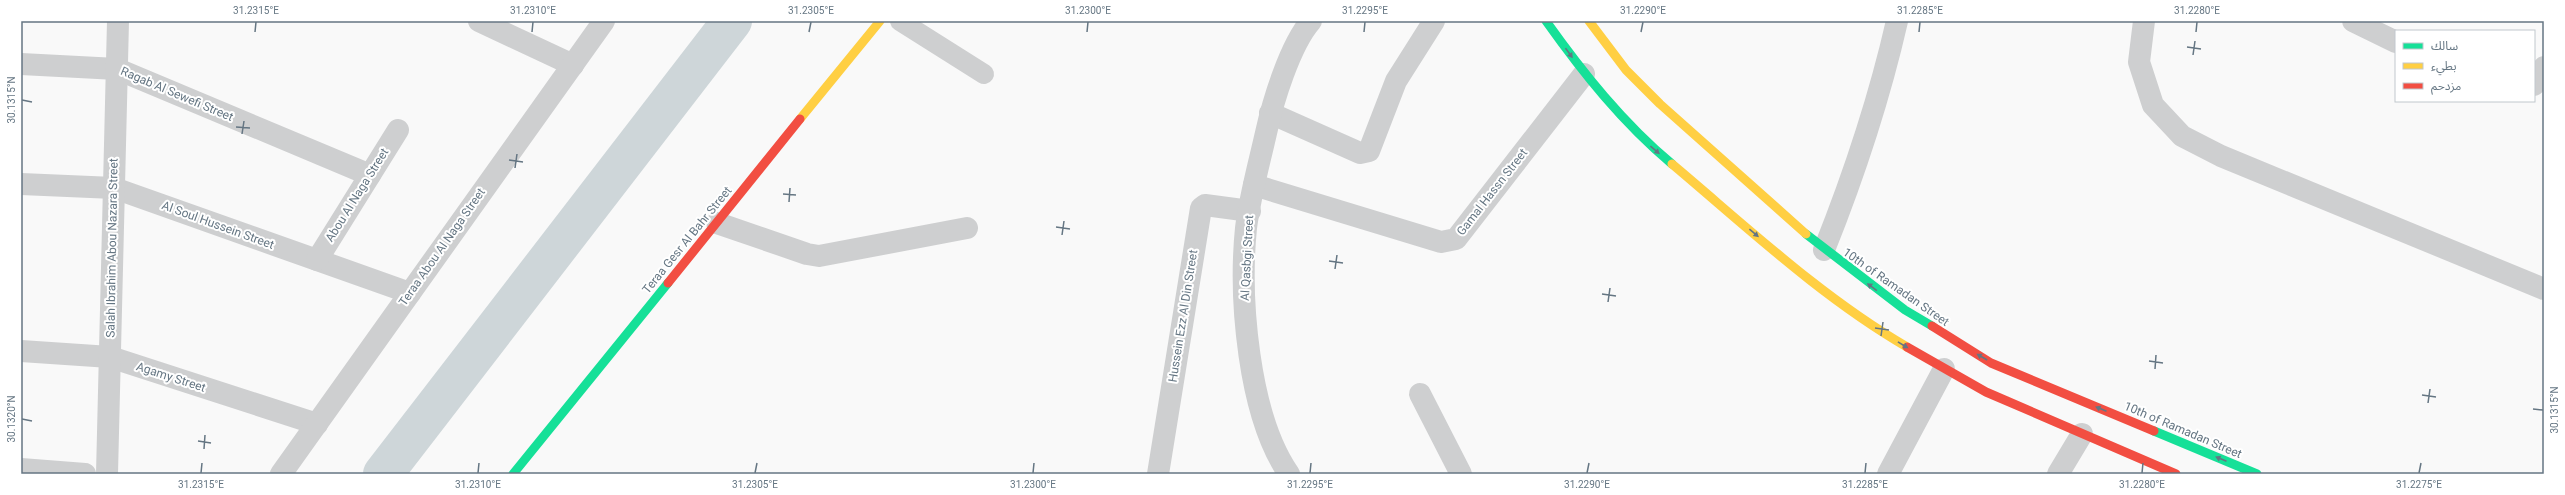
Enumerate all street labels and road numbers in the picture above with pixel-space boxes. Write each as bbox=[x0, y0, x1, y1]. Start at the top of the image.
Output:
street label: Ragab Al Sewefi Street bbox=[119, 64, 235, 124]
street label: Abou Al Naga Street bbox=[323, 146, 392, 244]
street label: Gamal Hassn Street bbox=[1454, 146, 1530, 238]
street label: Salah Ibrahim Abou Nazara Street bbox=[103, 158, 121, 338]
street label: Teraa Gesr Al Bahr Street bbox=[640, 184, 735, 296]
street label: Teraa Abou Al Naga Street bbox=[396, 185, 488, 309]
street label: Al Soul Hussein Street bbox=[160, 198, 276, 252]
street label: Al Qasbgi Street bbox=[1238, 215, 1256, 301]
street label: 10th of Ramadan Street bbox=[1840, 245, 1952, 329]
street label: Hussein Ezz Al Din Street bbox=[1166, 249, 1200, 383]
street label: Agamy Street bbox=[135, 359, 207, 395]
street label: 10th of Ramadan Street bbox=[2122, 399, 2244, 461]

